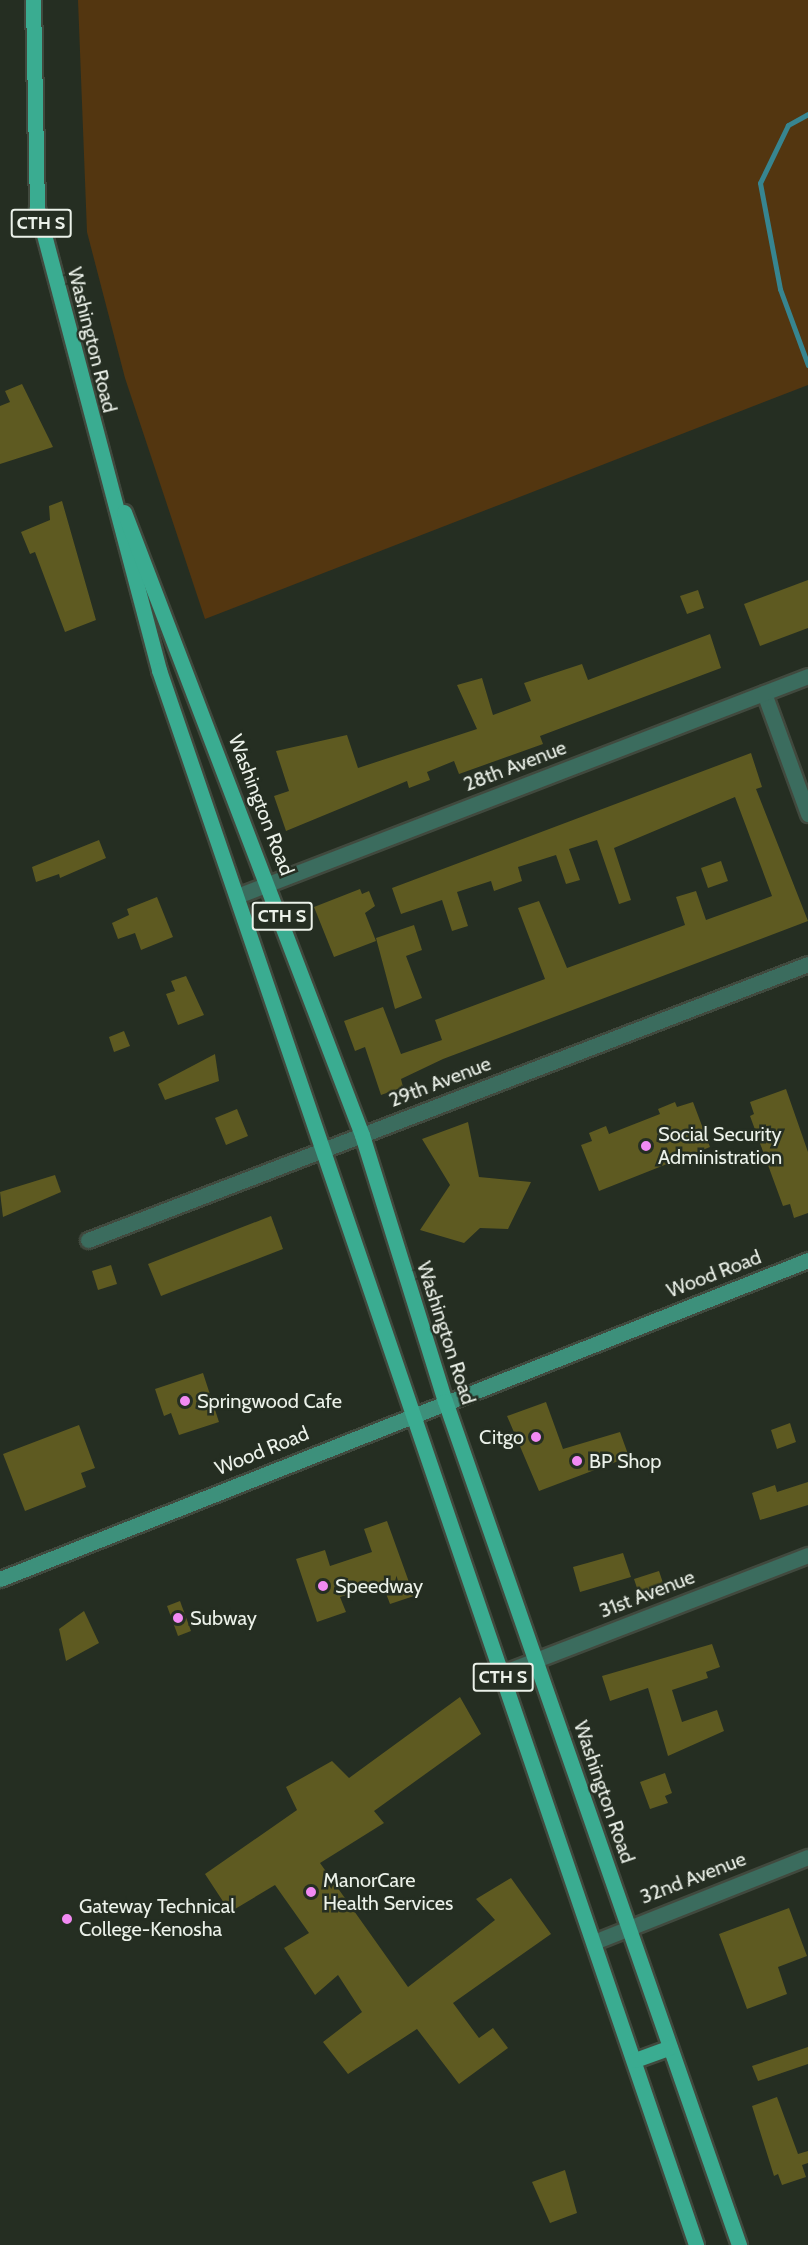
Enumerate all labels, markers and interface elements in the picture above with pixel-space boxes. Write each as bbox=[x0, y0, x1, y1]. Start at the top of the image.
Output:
road number: CTH S bbox=[9, 208, 72, 238]
street label: Washington Road bbox=[62, 265, 122, 415]
street label: Washington Road bbox=[223, 731, 299, 879]
street label: 28th Avenue bbox=[460, 735, 570, 797]
road number: CTH S bbox=[250, 901, 314, 931]
street label: 29th Avenue bbox=[386, 1052, 494, 1112]
place label: Social Security Administration bbox=[658, 1122, 782, 1169]
marker: Social Security Administration bbox=[639, 1139, 653, 1153]
street label: Wood Road bbox=[663, 1245, 765, 1303]
street label: Washington Road bbox=[412, 1258, 480, 1408]
place label: Springwood Cafe bbox=[197, 1389, 342, 1413]
marker: Springwood Cafe bbox=[178, 1394, 192, 1408]
street label: Wood Road bbox=[212, 1421, 312, 1481]
place label: Citgo bbox=[479, 1425, 524, 1449]
marker: Citgo bbox=[529, 1430, 543, 1444]
place label: BP Shop bbox=[589, 1449, 661, 1473]
marker: BP Shop bbox=[570, 1454, 584, 1468]
street label: 31st Avenue bbox=[596, 1565, 698, 1623]
place label: Speedway bbox=[335, 1574, 423, 1598]
marker: Speedway bbox=[316, 1579, 330, 1593]
place label: Subway bbox=[190, 1606, 257, 1630]
marker: Subway bbox=[171, 1611, 185, 1625]
road number: CTH S bbox=[472, 1662, 534, 1692]
street label: Washington Road bbox=[568, 1718, 640, 1866]
street label: 32nd Avenue bbox=[637, 1847, 749, 1909]
place label: ManorCare Health Services bbox=[323, 1868, 453, 1915]
marker: ManorCare Health Services bbox=[304, 1885, 318, 1899]
place label: Gateway Technical College-Kenosha bbox=[79, 1895, 235, 1942]
marker: Gateway Technical College-Kenosha bbox=[60, 1912, 74, 1926]

